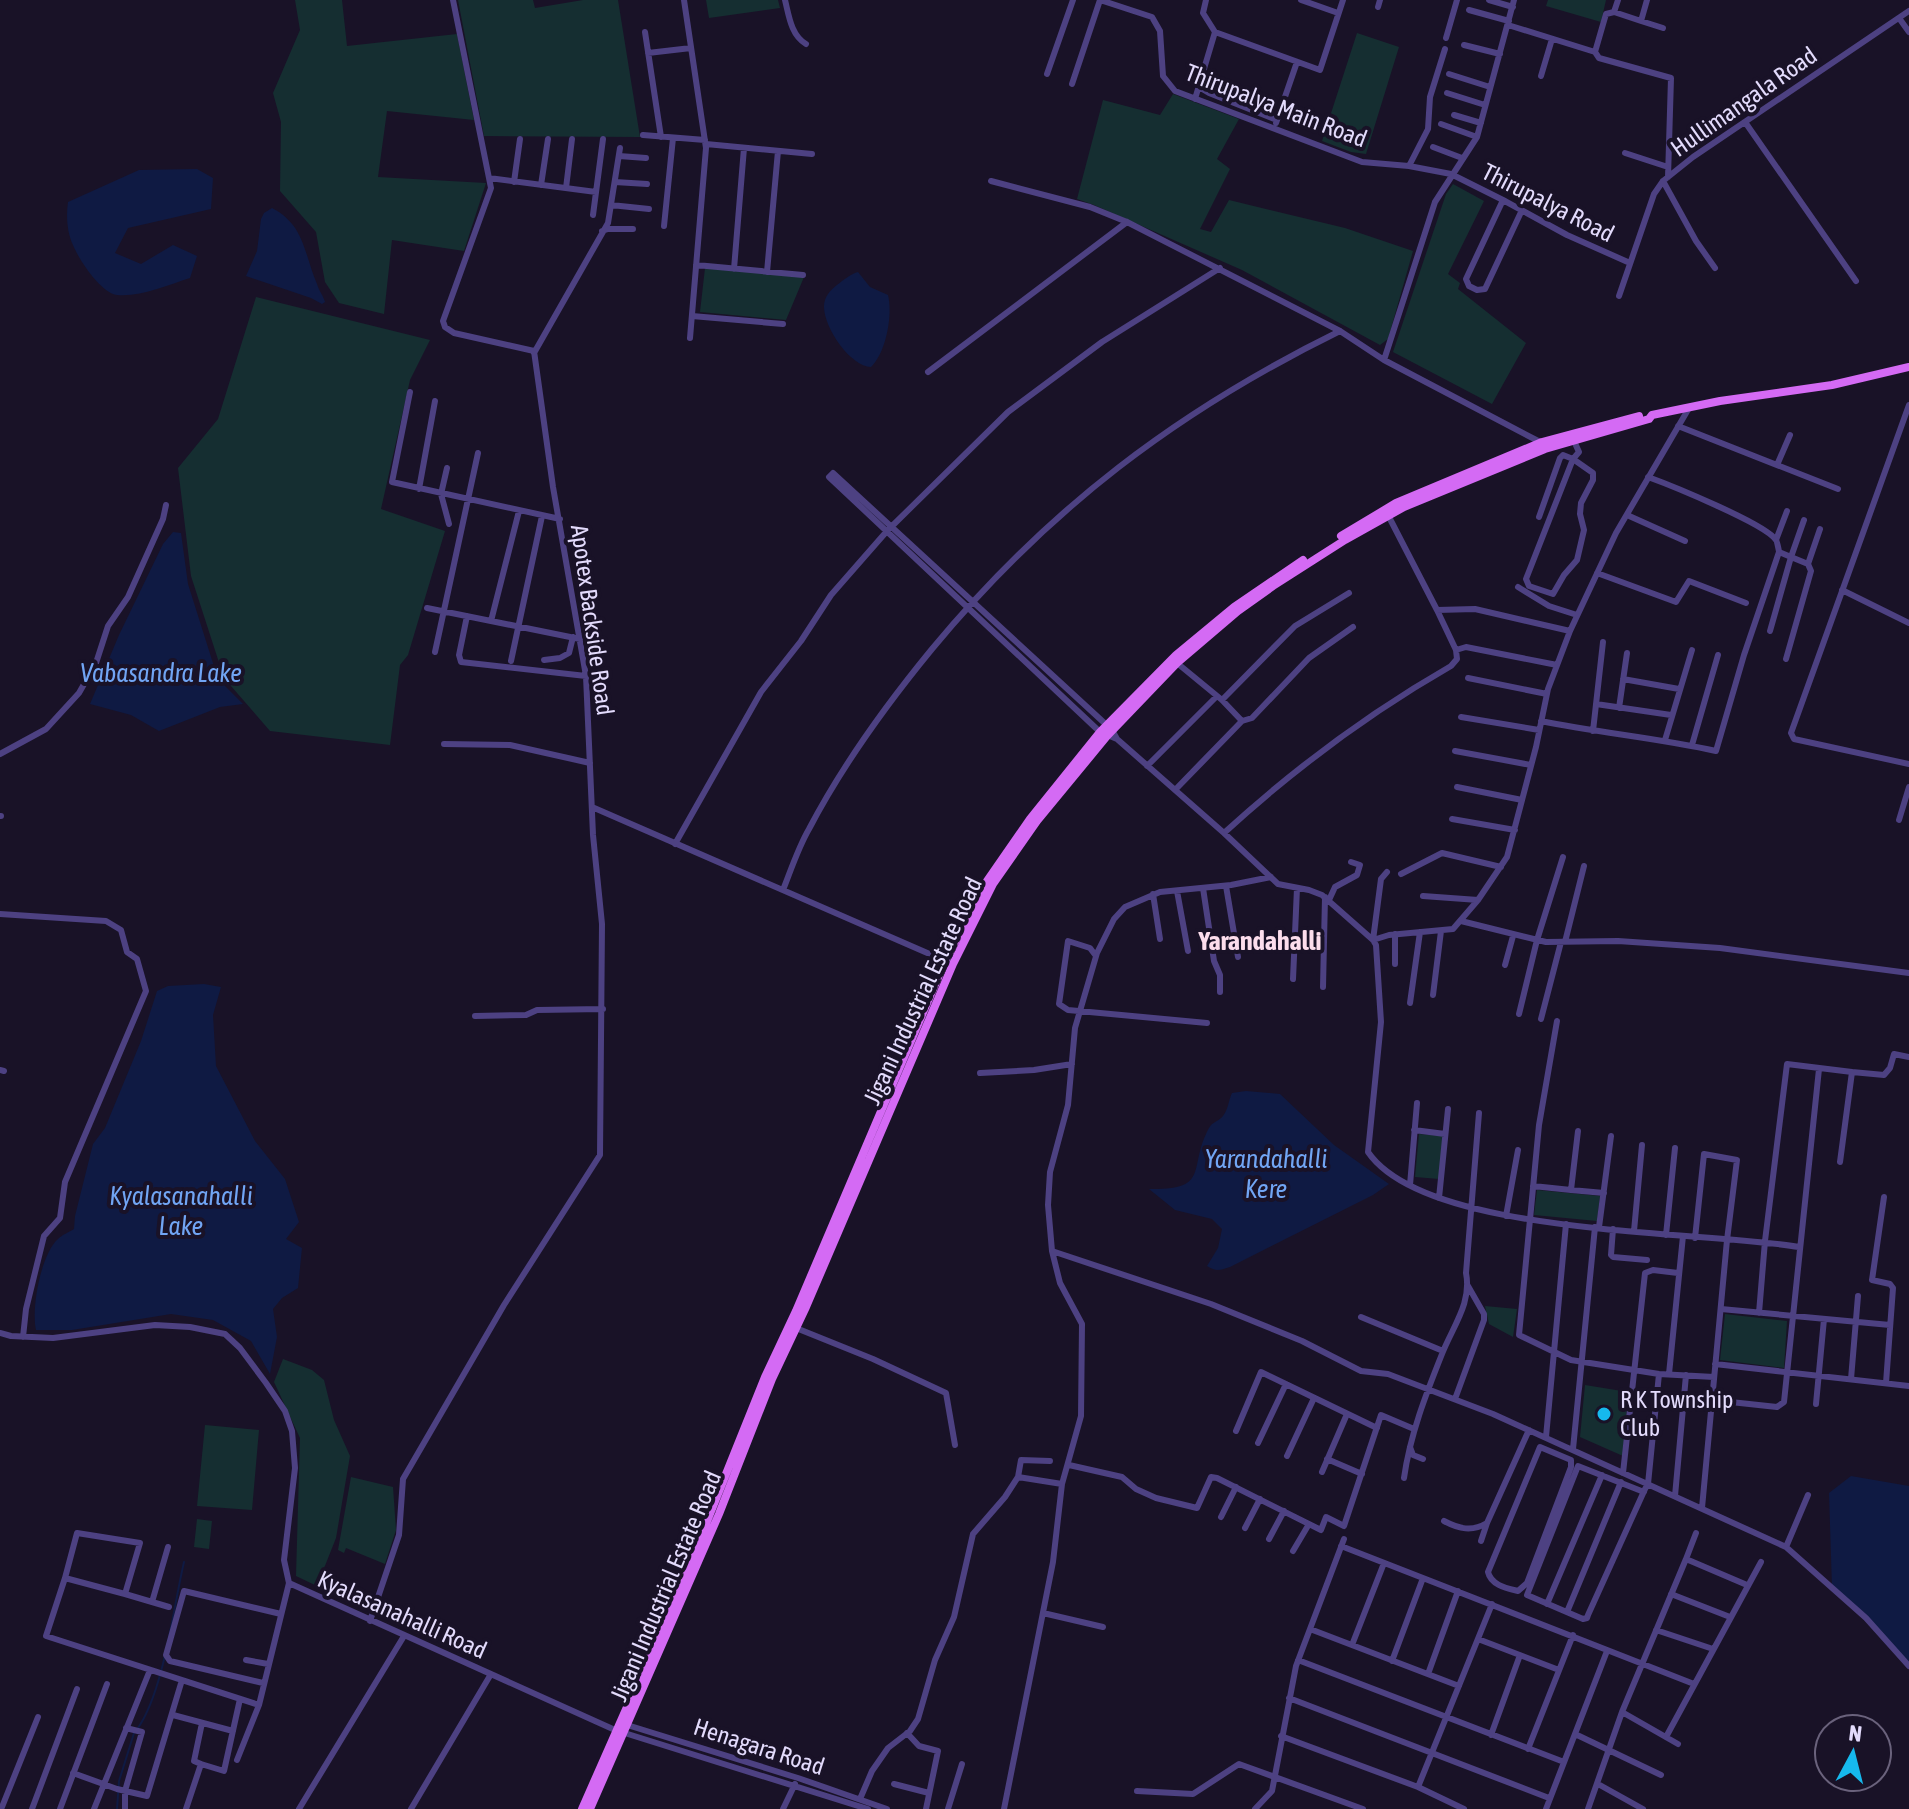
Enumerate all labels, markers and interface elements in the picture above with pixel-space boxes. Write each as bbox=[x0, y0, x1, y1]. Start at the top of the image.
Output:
street label: Hullimangala Road bbox=[1666, 41, 1822, 162]
street label: Thirupalya Main Road bbox=[1182, 58, 1371, 153]
street label: Thirupalya Road bbox=[1478, 158, 1619, 247]
street label: Apotex Backside Road bbox=[566, 523, 619, 717]
water label: Vabasandra Lake bbox=[80, 658, 242, 688]
street label: Jigani Industrial Estate Road bbox=[858, 873, 987, 1109]
district label: Yarandahalli bbox=[1198, 926, 1321, 956]
water label: Yarandahalli Kere bbox=[1205, 1144, 1327, 1204]
water label: Kyalasanahalli Lake bbox=[109, 1181, 253, 1241]
place label: R K Township Club bbox=[1620, 1386, 1733, 1441]
marker: R K Township Club bbox=[1595, 1405, 1613, 1423]
street label: Jigani Industrial Estate Road bbox=[605, 1467, 726, 1705]
street label: Kyalasanahalli Road bbox=[314, 1565, 491, 1664]
street label: Henagara Road bbox=[691, 1713, 828, 1780]
north arrow bbox=[1813, 1713, 1893, 1793]
text: N bbox=[1847, 1719, 1863, 1747]

